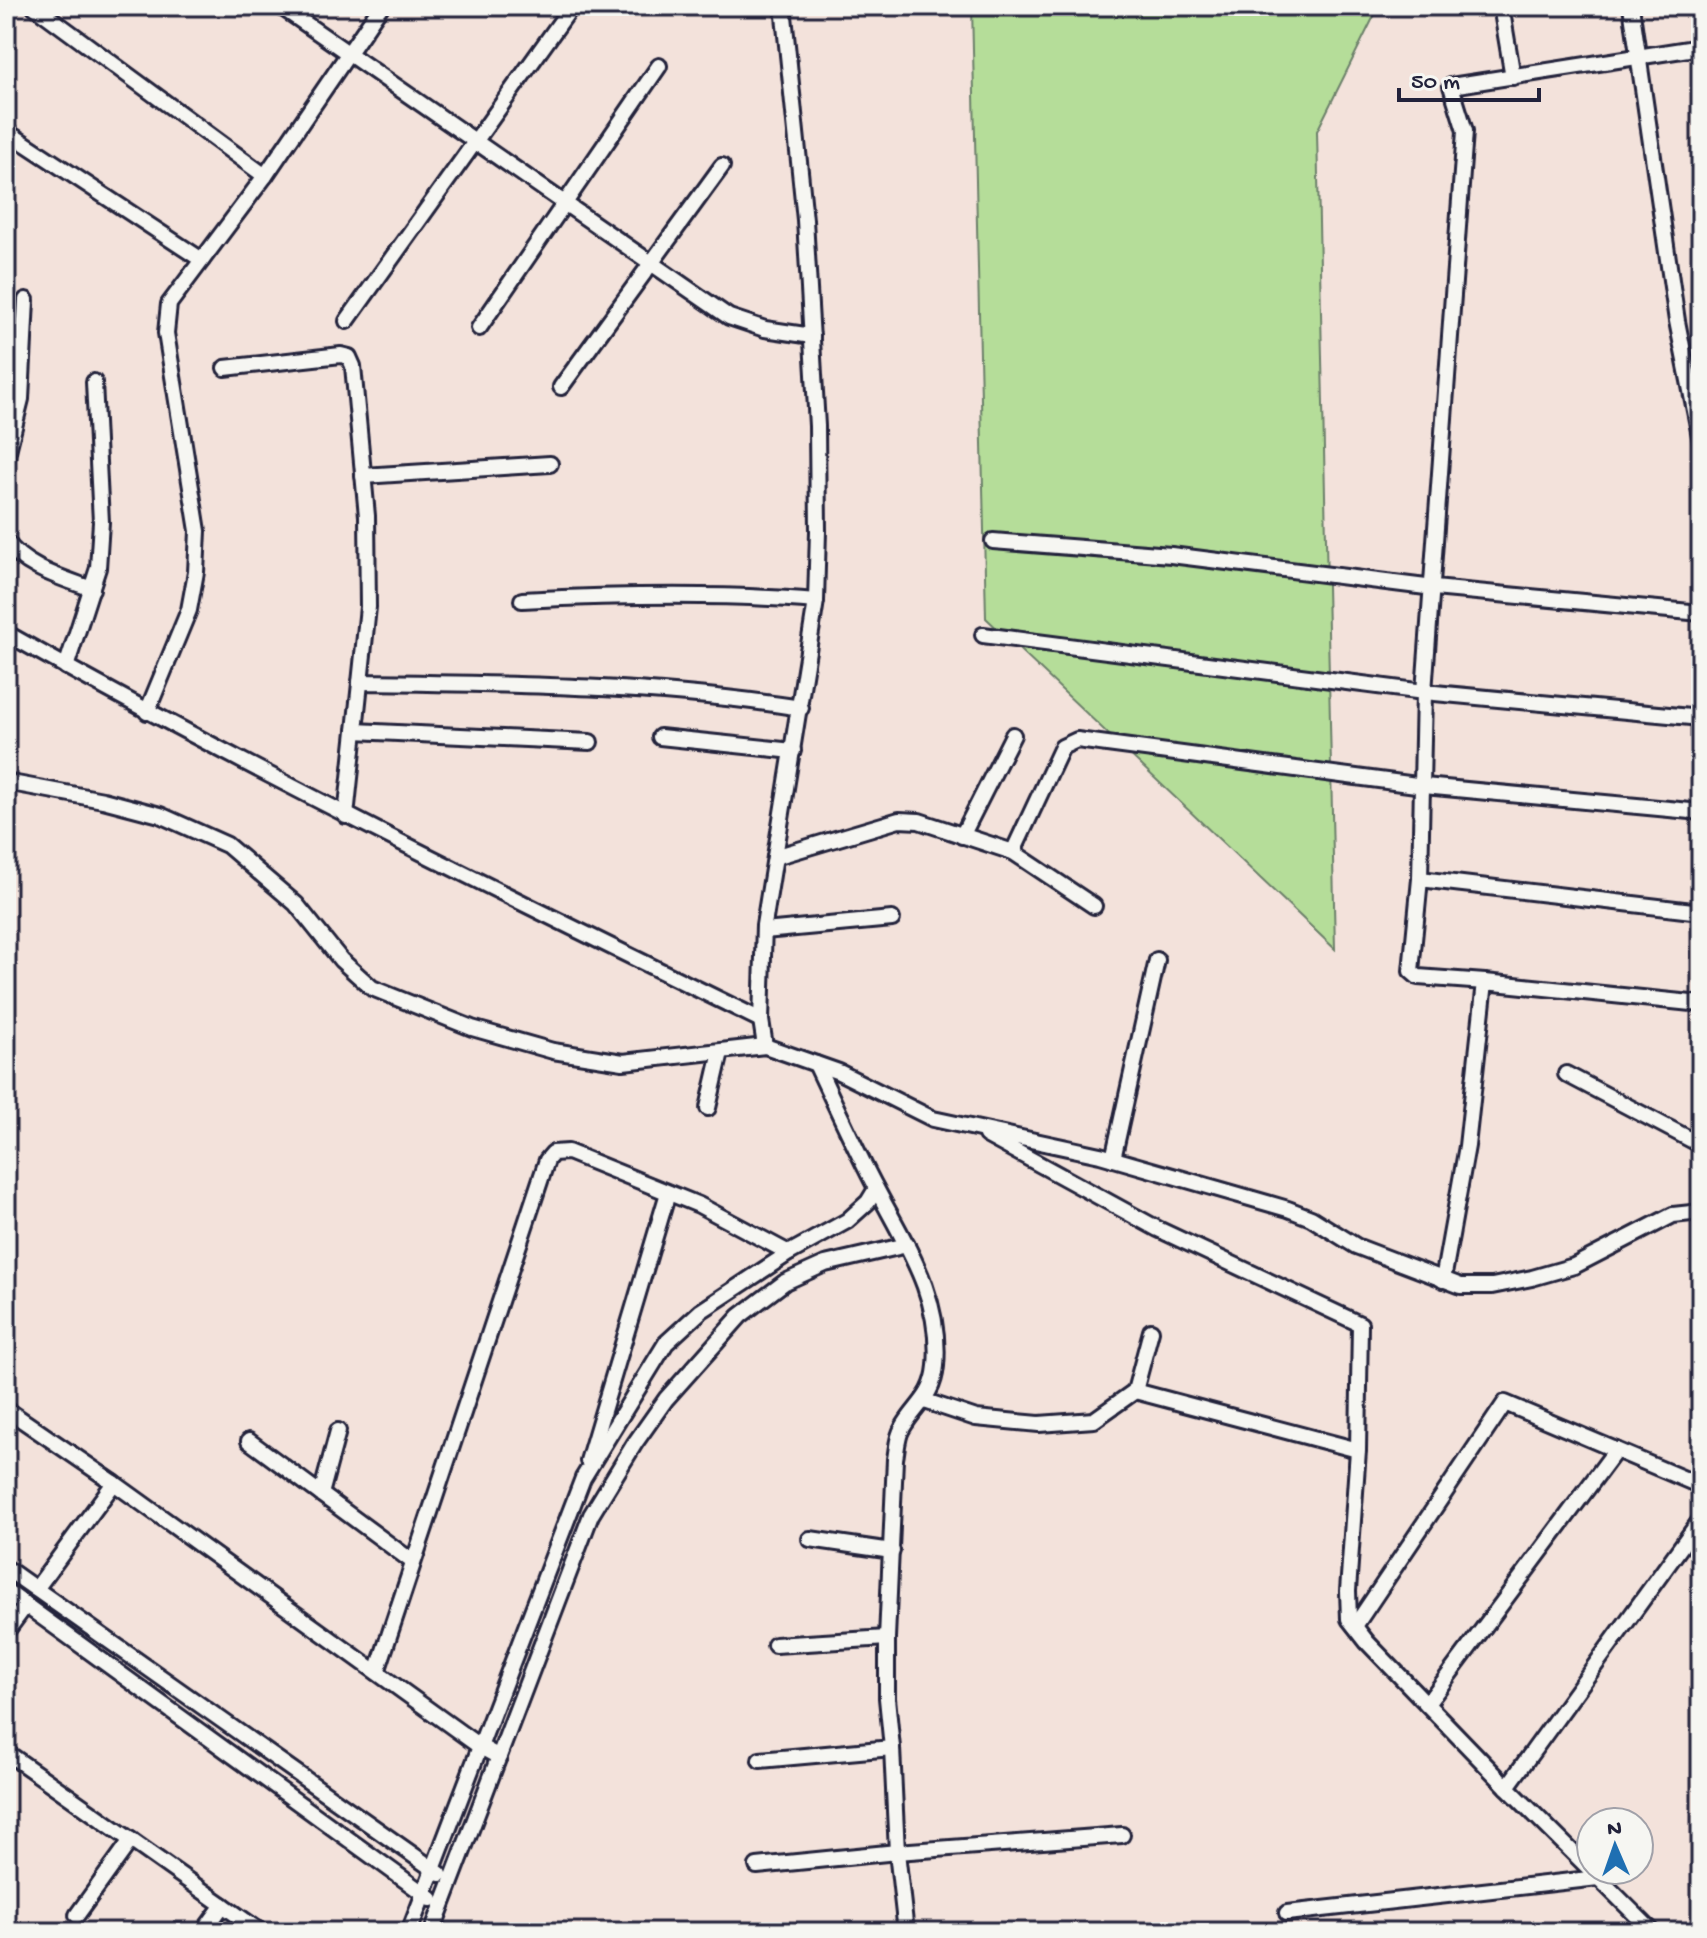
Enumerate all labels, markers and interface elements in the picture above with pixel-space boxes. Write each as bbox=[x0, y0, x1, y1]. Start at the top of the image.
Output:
scale bar bbox=[1399, 52, 1539, 102]
text: 50 m bbox=[1411, 69, 1460, 98]
north arrow bbox=[1575, 1806, 1655, 1886]
text: N bbox=[1607, 1817, 1622, 1843]

